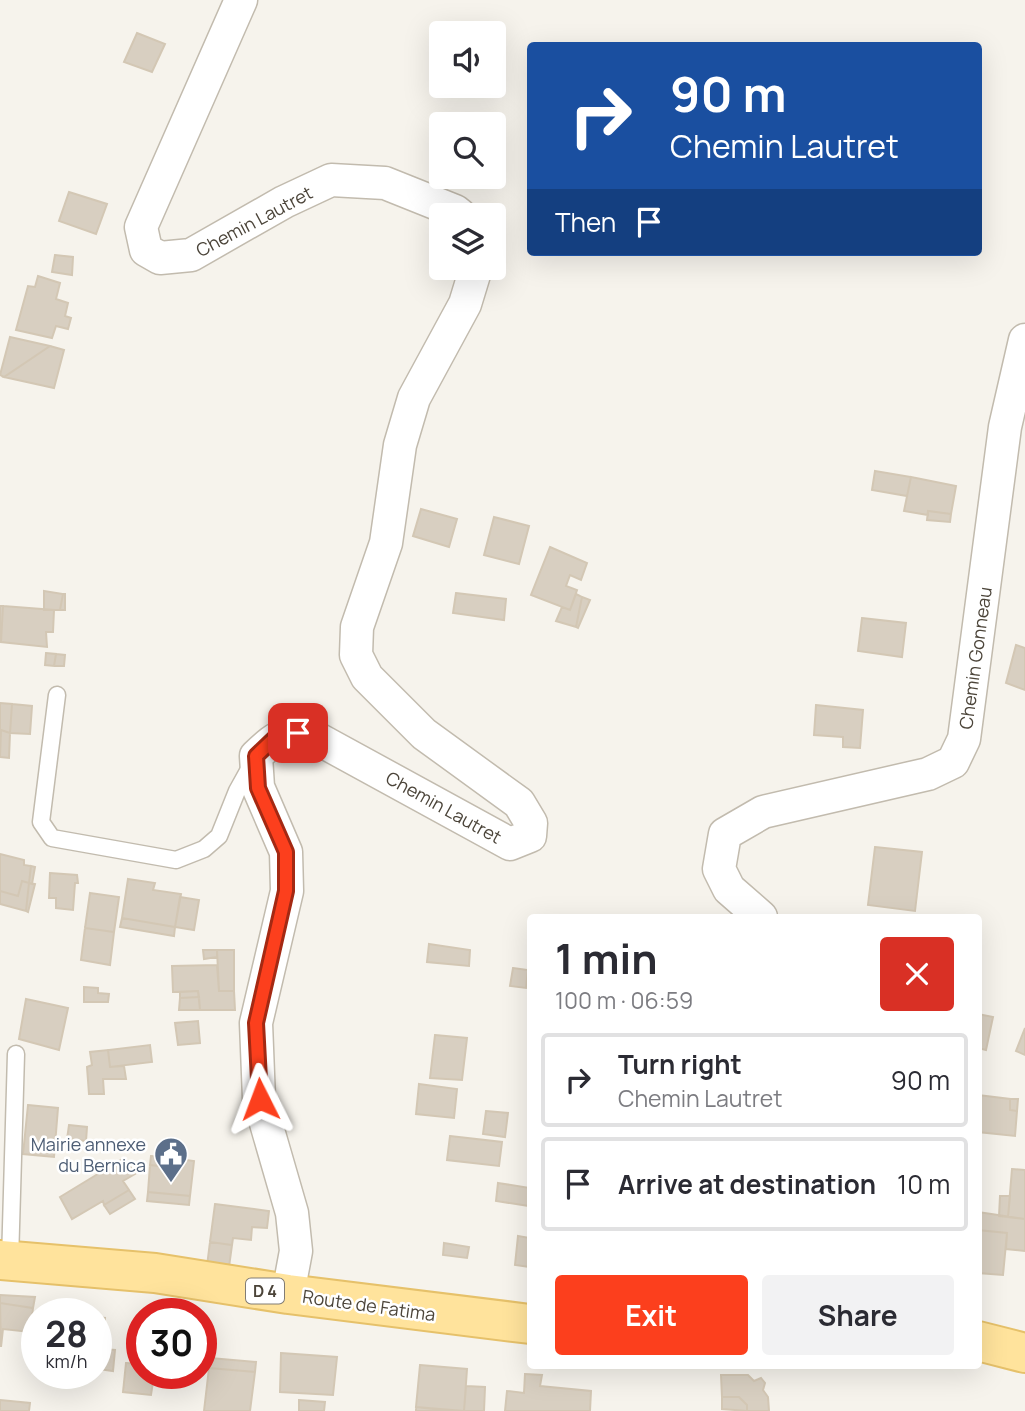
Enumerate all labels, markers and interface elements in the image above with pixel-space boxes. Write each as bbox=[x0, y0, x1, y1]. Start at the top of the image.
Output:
map controls bbox=[429, 21, 506, 280]
button: sound bbox=[429, 21, 506, 98]
text: 90 m bbox=[670, 60, 787, 127]
icon: right bbox=[555, 70, 646, 161]
button: search bbox=[429, 112, 506, 189]
text: Chemin Lautret bbox=[670, 124, 899, 168]
street label: Chemin Lautret bbox=[192, 180, 316, 262]
button: layers bbox=[429, 203, 506, 280]
icon: arrive bbox=[630, 203, 668, 241]
text: Then bbox=[555, 204, 616, 240]
street label: Chemin Gonneau bbox=[953, 585, 997, 731]
pin bbox=[268, 703, 328, 763]
icon: arrive bbox=[279, 714, 317, 752]
street label: Chemin Lautret bbox=[382, 765, 506, 849]
text: 1 min bbox=[555, 929, 658, 987]
button: close bbox=[880, 937, 954, 1011]
text: 100 m · 06:59 bbox=[555, 984, 693, 1016]
text: Turn right bbox=[618, 1046, 742, 1082]
icon: right bbox=[559, 1061, 597, 1099]
position arrow bbox=[223, 1062, 297, 1136]
text: 90 m bbox=[891, 1062, 950, 1098]
text: Chemin Lautret bbox=[618, 1082, 782, 1114]
place label: Mairie annexe du Bernica bbox=[31, 1132, 146, 1177]
public building icon: Mairie annexe du Bernica bbox=[152, 1135, 190, 1184]
icon: arrive bbox=[559, 1165, 597, 1203]
text: Arrive at destination bbox=[618, 1166, 876, 1202]
text: 10 m bbox=[897, 1166, 950, 1202]
button: Exit bbox=[555, 1275, 748, 1355]
button: Share bbox=[762, 1275, 954, 1355]
road number: D 4 bbox=[246, 1278, 284, 1303]
street label: Route de Fatima bbox=[301, 1284, 437, 1326]
speed limit sign: 30 bbox=[126, 1298, 217, 1389]
text: 28 bbox=[45, 1310, 88, 1358]
text: km/h bbox=[46, 1349, 87, 1373]

